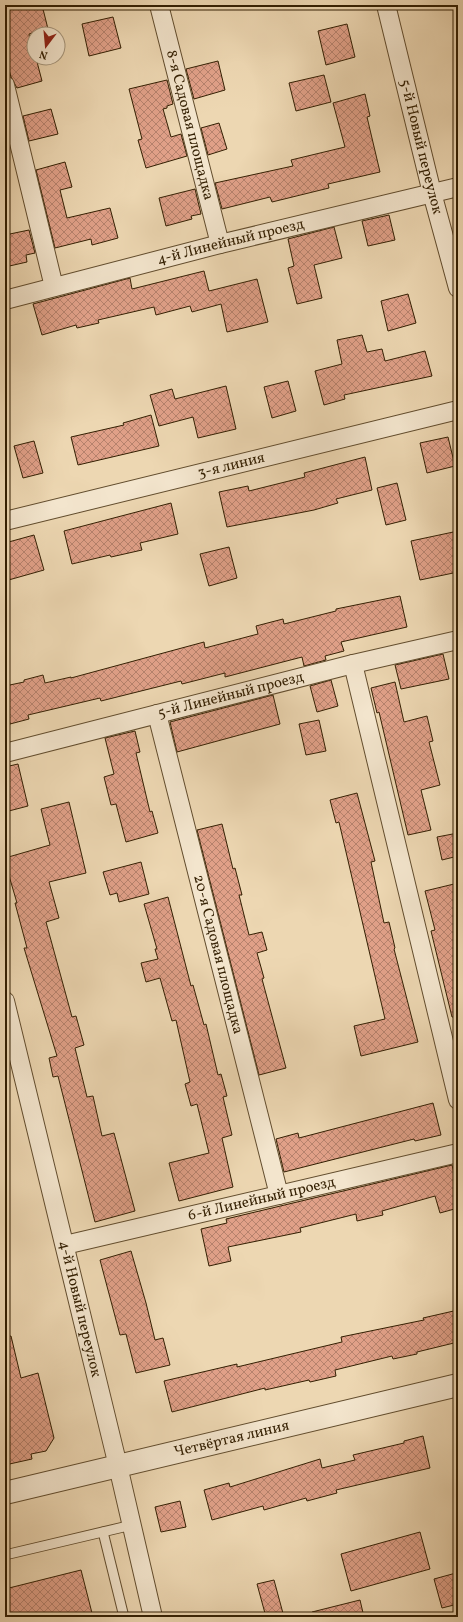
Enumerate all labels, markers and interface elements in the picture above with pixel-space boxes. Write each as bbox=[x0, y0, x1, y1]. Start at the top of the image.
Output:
north arrow bbox=[26, 26, 66, 66]
text: N bbox=[38, 46, 50, 62]
street label: 8-я Садовая площадка bbox=[160, 48, 219, 202]
street label: 5-й Новый переулок bbox=[394, 77, 448, 217]
street label: 4-й Линейный проезд bbox=[155, 214, 307, 270]
street label: 3-я линия bbox=[196, 447, 267, 484]
street label: 5-й Линейный проезд bbox=[156, 666, 306, 724]
street label: 20-я Садовая площадка bbox=[188, 872, 248, 1036]
street label: 6-й Линейный проезд bbox=[186, 1171, 338, 1226]
street label: 4-й Новый переулок bbox=[53, 1239, 107, 1379]
street label: Четвёртая линия bbox=[172, 1415, 291, 1463]

